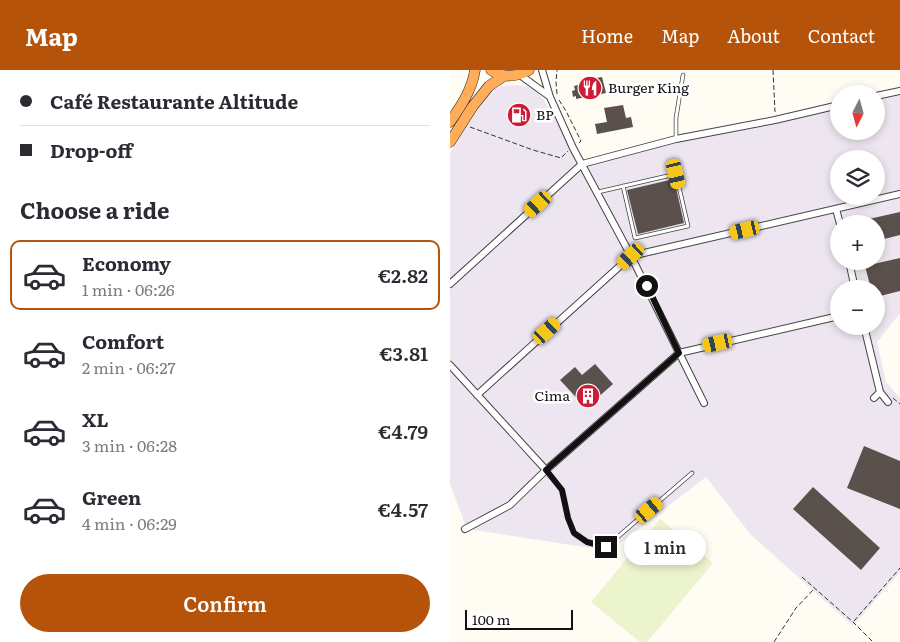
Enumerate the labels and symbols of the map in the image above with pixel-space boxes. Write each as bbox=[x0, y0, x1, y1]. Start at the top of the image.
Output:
restaurant icon: Burger King bbox=[577, 75, 603, 101]
place label: Burger King bbox=[608, 77, 689, 97]
north arrow bbox=[830, 85, 885, 140]
fuel station icon: BP bbox=[506, 102, 532, 128]
place label: BP bbox=[536, 104, 554, 124]
car bbox=[665, 158, 686, 190]
car bbox=[521, 188, 554, 220]
car bbox=[728, 219, 761, 241]
car bbox=[614, 240, 647, 272]
route start bbox=[636, 275, 658, 297]
car bbox=[530, 315, 563, 347]
car bbox=[701, 332, 734, 354]
building icon: Cima bbox=[575, 383, 601, 409]
place label: Cima bbox=[534, 385, 570, 405]
car bbox=[632, 495, 665, 525]
callout: 1 min bbox=[624, 530, 706, 564]
route end bbox=[595, 536, 617, 558]
scale bar bbox=[465, 607, 572, 630]

